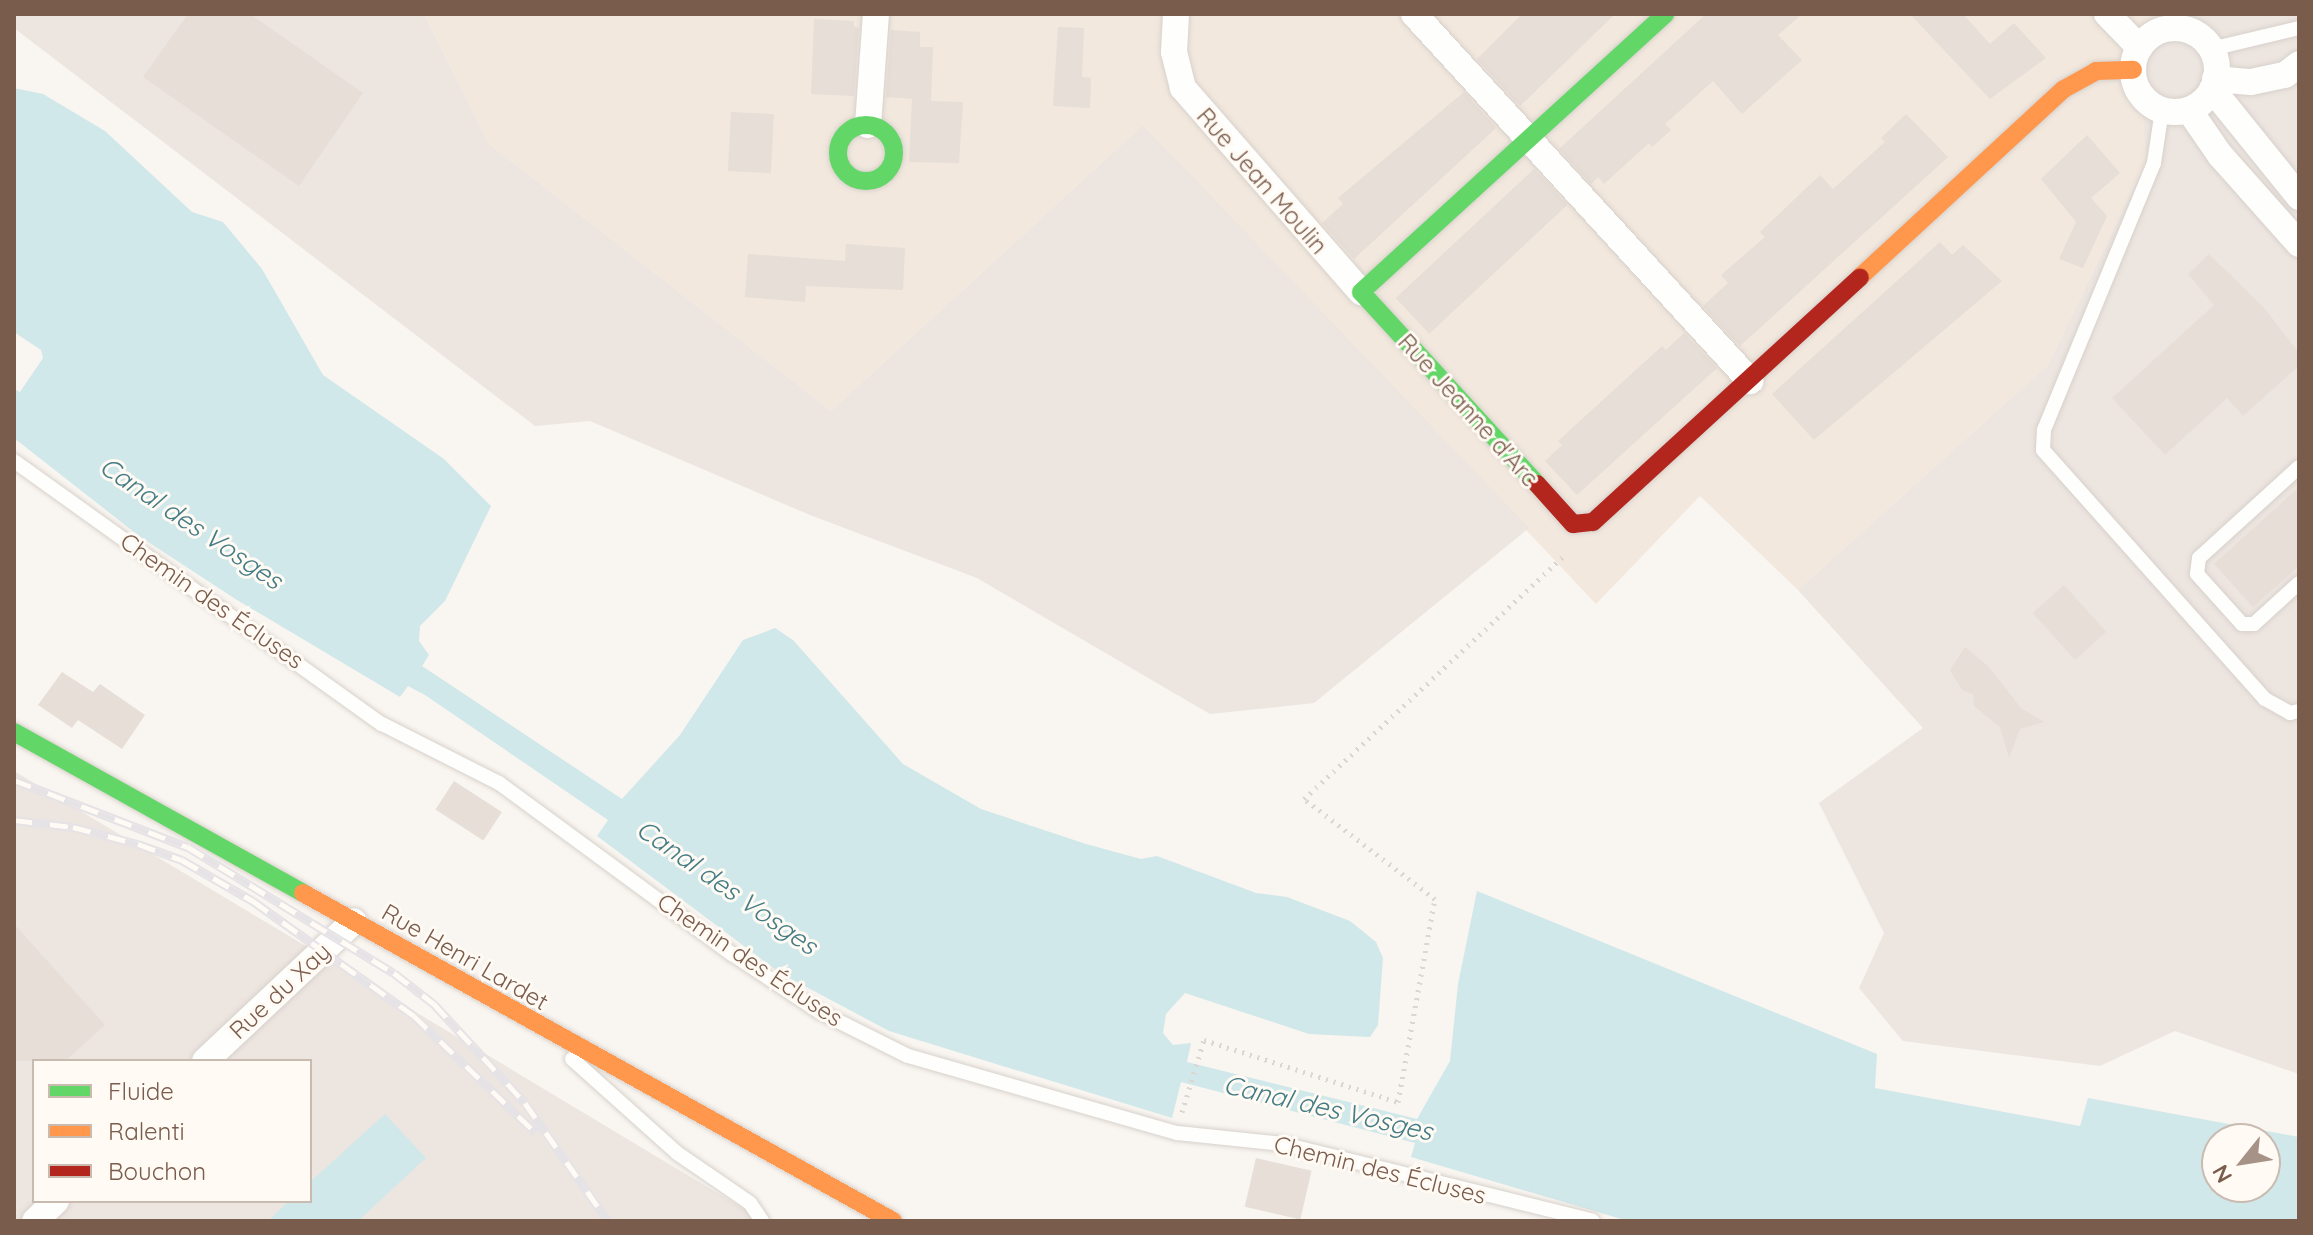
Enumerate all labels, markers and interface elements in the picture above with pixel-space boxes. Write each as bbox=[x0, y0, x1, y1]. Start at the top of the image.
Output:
street label: Rue Jean Moulin bbox=[1191, 102, 1333, 260]
street label: Rue Jeanne d'Arc bbox=[1392, 328, 1544, 492]
water label: Canal des Vosges bbox=[94, 450, 288, 596]
street label: Chemin des Écluses bbox=[115, 527, 309, 675]
water label: Canal des Vosges bbox=[631, 813, 823, 961]
street label: Chemin des Écluses bbox=[652, 887, 848, 1033]
street label: Rue Henri Lardet bbox=[377, 898, 553, 1016]
street label: Rue du Xay bbox=[224, 937, 336, 1045]
legend bbox=[32, 1059, 312, 1203]
water label: Canal des Vosges bbox=[1220, 1069, 1436, 1147]
text: Fluide bbox=[108, 1076, 174, 1106]
text: Ralenti bbox=[108, 1116, 185, 1146]
north arrow bbox=[2201, 1123, 2281, 1203]
street label: Chemin des Écluses bbox=[1271, 1130, 1489, 1210]
text: Bouchon bbox=[108, 1156, 206, 1186]
text: N bbox=[2206, 1160, 2238, 1188]

